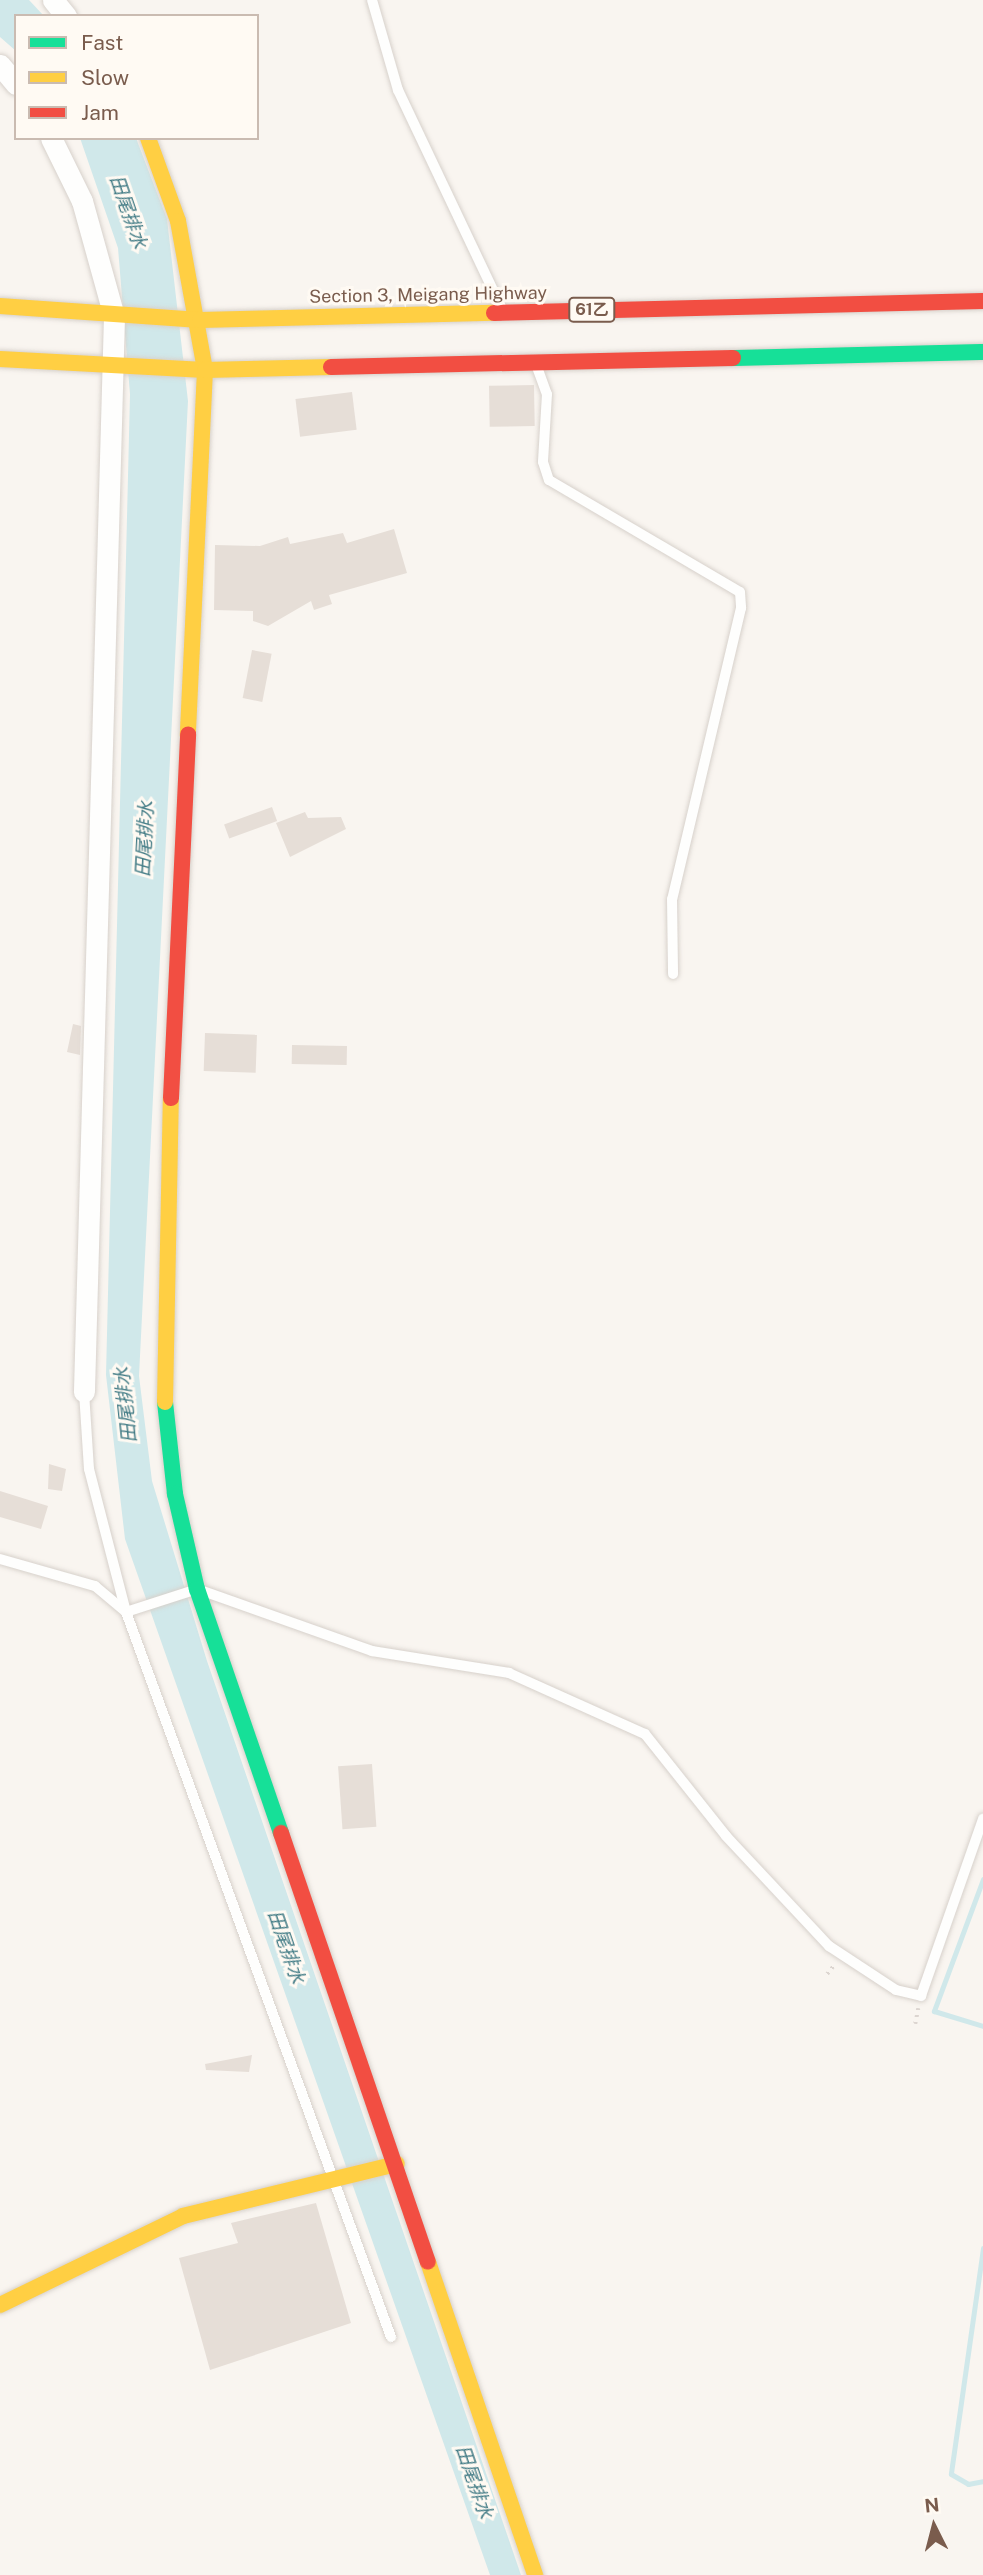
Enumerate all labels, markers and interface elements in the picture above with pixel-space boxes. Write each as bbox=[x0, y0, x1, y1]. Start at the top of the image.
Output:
legend bbox=[14, 14, 259, 140]
text: Fast bbox=[81, 30, 123, 55]
text: Slow bbox=[81, 65, 129, 90]
text: Jam bbox=[81, 100, 119, 125]
water label: 田尾排水 bbox=[105, 172, 151, 252]
street label: Section 3, Meigang Highway bbox=[309, 282, 547, 308]
road number: 61乙 bbox=[568, 298, 616, 322]
water label: 田尾排水 bbox=[132, 800, 158, 878]
water label: 田尾排水 bbox=[111, 1366, 141, 1444]
water label: 田尾排水 bbox=[263, 1907, 309, 1987]
water label: 田尾排水 bbox=[451, 2442, 497, 2522]
north arrow bbox=[899, 2491, 969, 2561]
text: N bbox=[923, 2493, 940, 2517]

